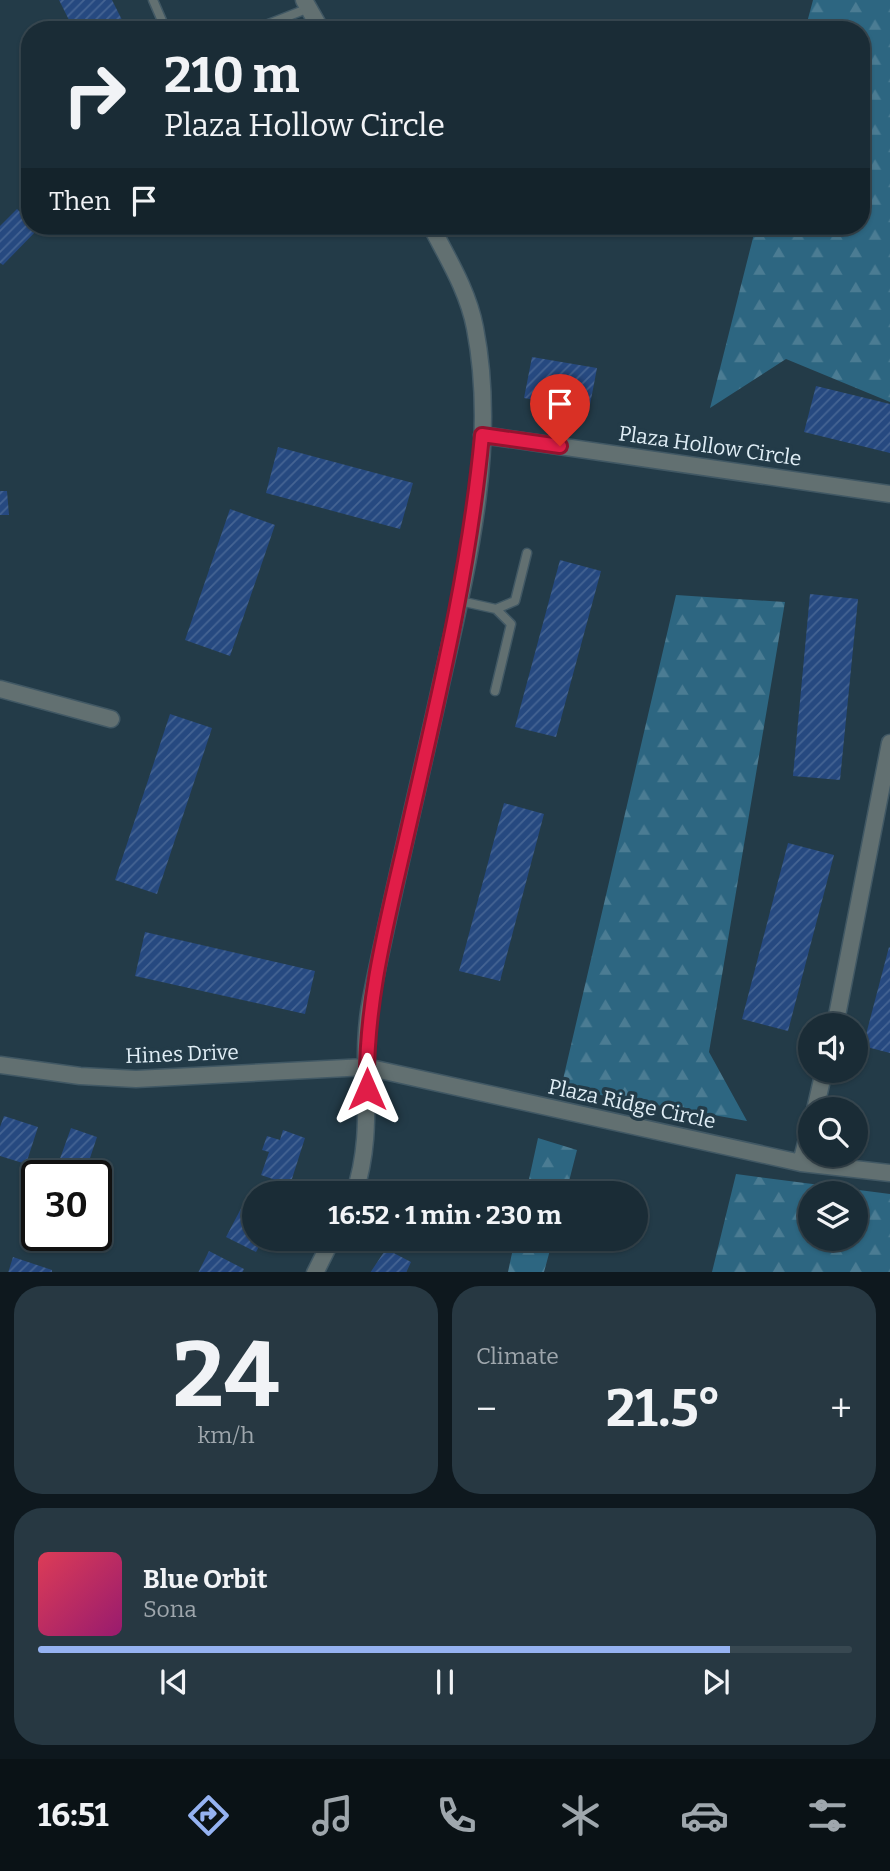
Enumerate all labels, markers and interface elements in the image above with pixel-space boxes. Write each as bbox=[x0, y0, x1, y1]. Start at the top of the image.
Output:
text: 210 m bbox=[164, 46, 299, 105]
icon: right bbox=[49, 49, 140, 140]
text: Plaza Hollow Circle bbox=[164, 106, 445, 144]
icon: arrive bbox=[125, 182, 163, 220]
text: Then bbox=[49, 186, 111, 217]
pin bbox=[530, 374, 590, 446]
icon: arrive bbox=[541, 385, 579, 423]
street label: Plaza Hollow Circle bbox=[617, 420, 803, 472]
map controls bbox=[798, 1013, 868, 1251]
button: sound bbox=[798, 1013, 868, 1083]
street label: Hines Drive bbox=[125, 1039, 239, 1069]
position arrow bbox=[330, 1052, 404, 1126]
street label: Plaza Ridge Circle bbox=[546, 1074, 718, 1134]
button: search bbox=[798, 1097, 868, 1167]
speed limit sign: 30 bbox=[21, 1160, 112, 1251]
button: layers bbox=[798, 1181, 868, 1251]
text: 16:52 · 1 min · 230 m bbox=[328, 1200, 562, 1231]
text: 24 bbox=[173, 1321, 279, 1430]
text: Climate bbox=[476, 1342, 559, 1370]
text: 21.5° bbox=[606, 1377, 721, 1440]
text: − bbox=[476, 1386, 497, 1432]
text: + bbox=[830, 1386, 852, 1432]
text: km/h bbox=[198, 1421, 254, 1449]
text: Blue Orbit bbox=[143, 1564, 267, 1595]
text: Sona bbox=[143, 1595, 197, 1623]
icon: previous bbox=[155, 1663, 193, 1701]
icon: pause bbox=[426, 1663, 464, 1701]
icon: next bbox=[697, 1663, 735, 1701]
icon: directions bbox=[184, 1791, 233, 1840]
icon: music bbox=[308, 1791, 357, 1840]
icon: phone bbox=[432, 1791, 481, 1840]
icon: climate bbox=[556, 1791, 605, 1840]
icon: car bbox=[680, 1791, 729, 1840]
icon: filters bbox=[803, 1791, 852, 1840]
text: 16:51 bbox=[37, 1796, 109, 1834]

